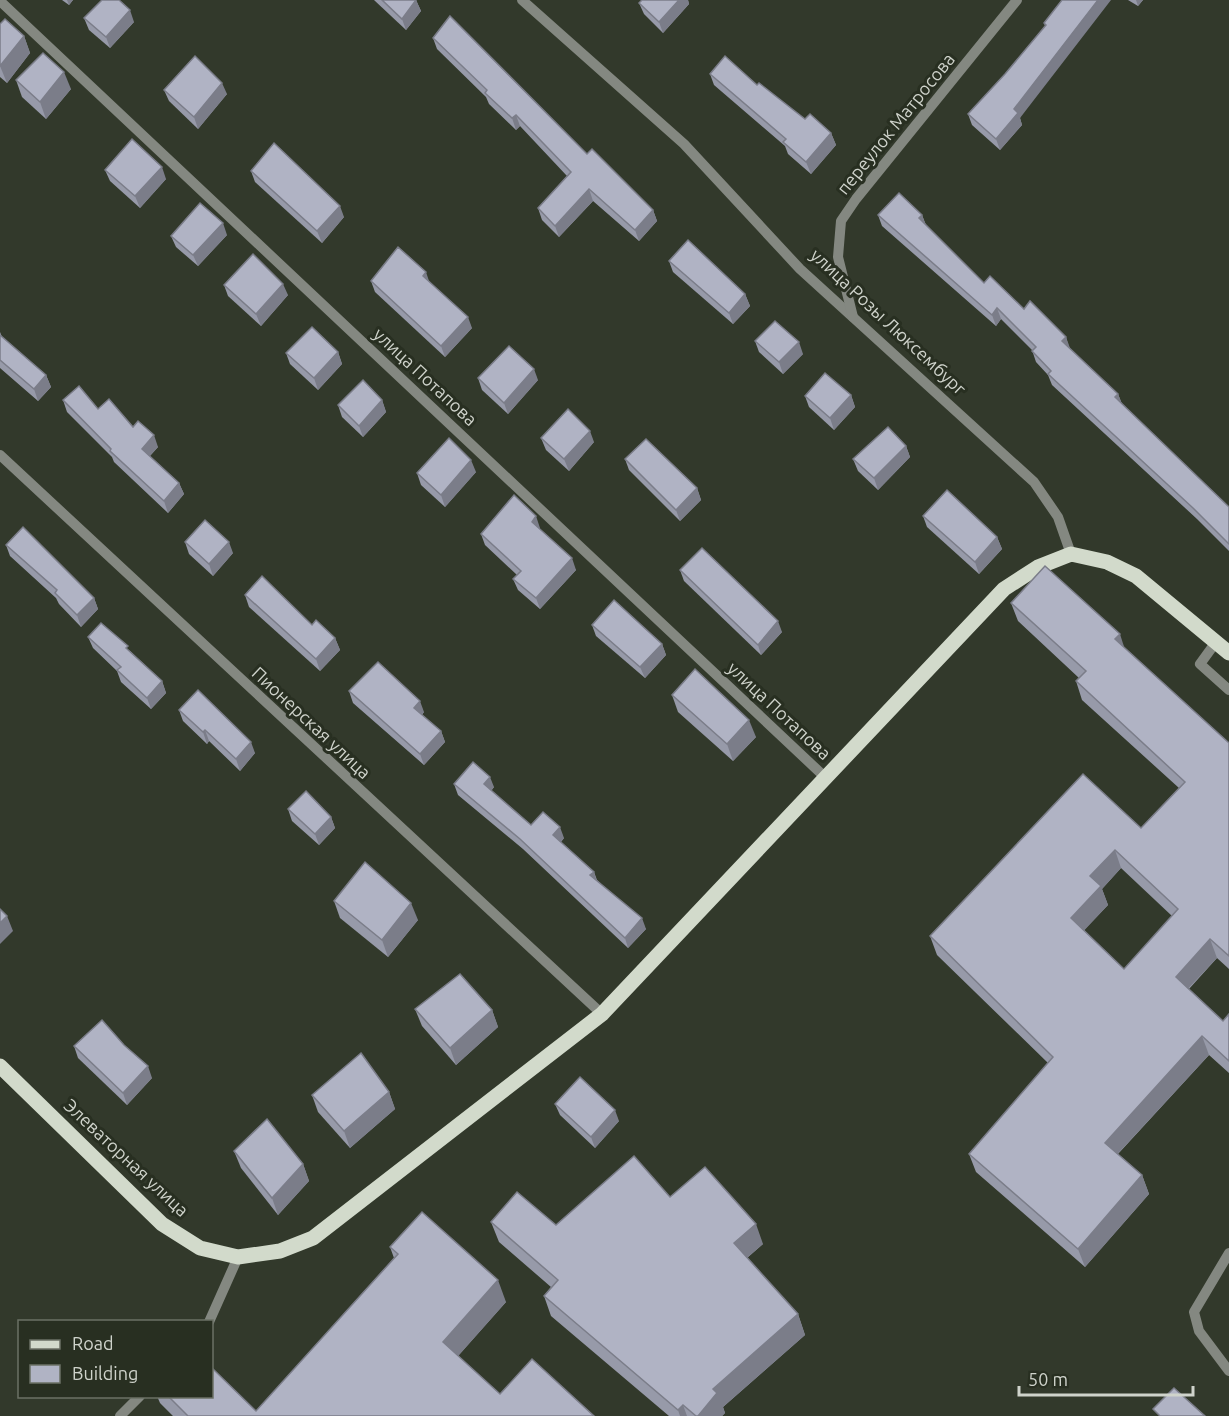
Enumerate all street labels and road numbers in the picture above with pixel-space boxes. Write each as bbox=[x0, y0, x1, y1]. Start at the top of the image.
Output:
street label: переулок Матросова bbox=[832, 49, 958, 198]
street label: улица Розы Люксембург bbox=[807, 244, 970, 398]
street label: улица Потапова bbox=[370, 323, 481, 429]
street label: улица Потапова bbox=[724, 657, 835, 763]
street label: Пионерская улица bbox=[248, 662, 375, 782]
street label: Элеваторная улица bbox=[60, 1095, 193, 1220]

